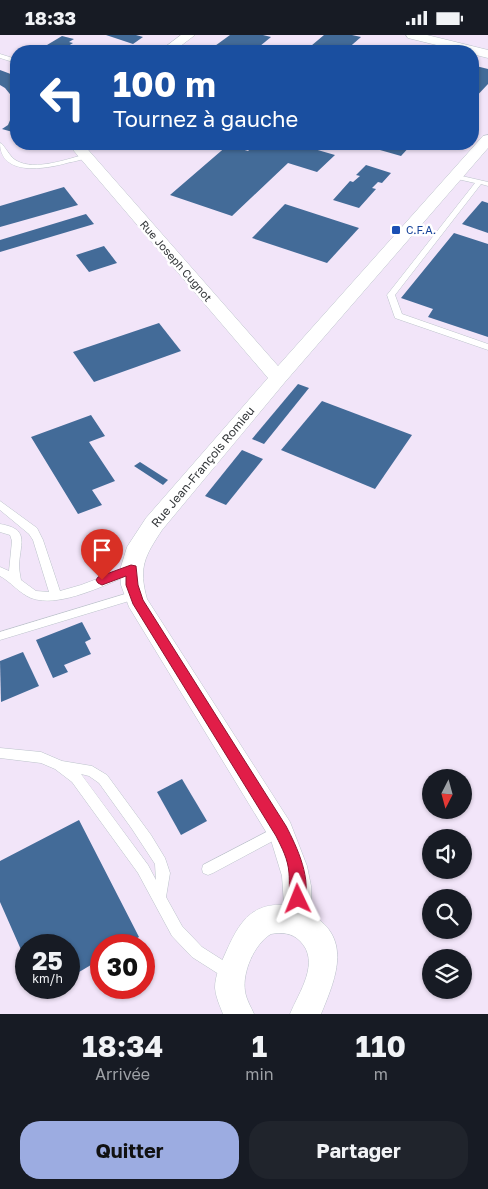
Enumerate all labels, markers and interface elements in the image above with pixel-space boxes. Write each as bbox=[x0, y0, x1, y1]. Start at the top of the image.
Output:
text: 18:33 bbox=[25, 6, 76, 29]
text: 100 m bbox=[113, 63, 216, 105]
icon: left bbox=[30, 65, 95, 130]
text: Tournez à gauche bbox=[113, 105, 298, 132]
street label: Rue Joseph Cugnot bbox=[138, 218, 215, 304]
place label: C.F.A. bbox=[406, 223, 436, 236]
marker: C.F.A. bbox=[390, 224, 402, 236]
street label: Rue Jean-François Romieu bbox=[148, 403, 258, 530]
pin bbox=[81, 529, 123, 580]
icon: arrive bbox=[88, 536, 116, 564]
north arrow bbox=[422, 769, 472, 819]
map controls bbox=[422, 769, 472, 999]
button: sound bbox=[422, 829, 472, 879]
position arrow bbox=[271, 872, 323, 924]
button: search bbox=[422, 889, 472, 939]
speed limit sign: 30 bbox=[90, 934, 155, 999]
text: 25 bbox=[32, 945, 63, 976]
button: layers bbox=[422, 949, 472, 999]
text: km/h bbox=[32, 971, 63, 986]
text: 18:34 bbox=[82, 1028, 163, 1064]
text: 1 bbox=[252, 1028, 267, 1064]
text: 110 bbox=[356, 1028, 406, 1064]
text: Arrivée bbox=[95, 1064, 150, 1084]
text: min bbox=[245, 1064, 274, 1084]
text: m bbox=[374, 1064, 388, 1084]
button: Quitter bbox=[20, 1121, 239, 1179]
button: Partager bbox=[249, 1121, 468, 1179]

